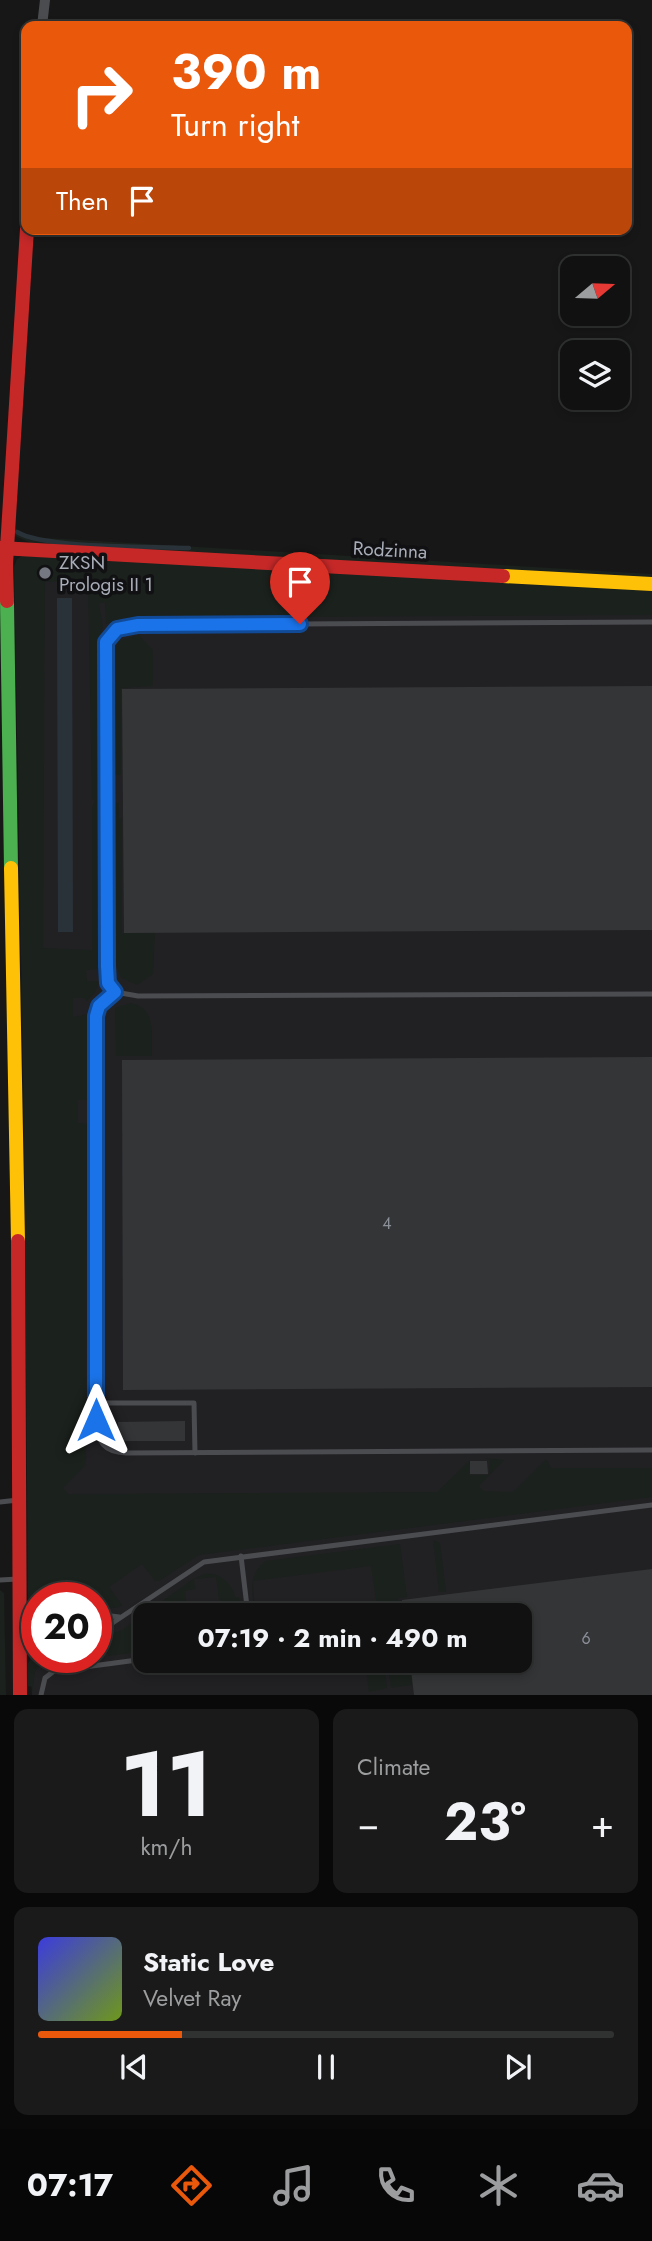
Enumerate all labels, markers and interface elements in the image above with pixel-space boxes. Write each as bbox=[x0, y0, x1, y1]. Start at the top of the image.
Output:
text: 390 m bbox=[171, 37, 322, 107]
icon: right bbox=[56, 49, 147, 140]
text: Turn right bbox=[171, 102, 300, 148]
text: Then bbox=[56, 182, 109, 220]
icon: arrive bbox=[123, 182, 161, 220]
north arrow bbox=[560, 256, 630, 326]
map controls bbox=[560, 256, 630, 410]
button: layers bbox=[560, 340, 630, 410]
street label: Rodzinna bbox=[352, 535, 428, 565]
place label: ZKSN Prologis II 1 bbox=[59, 549, 153, 598]
pin bbox=[270, 552, 330, 624]
icon: arrive bbox=[281, 563, 319, 601]
marker: ZKSN Prologis II 1 bbox=[37, 565, 53, 581]
house number: 4 bbox=[382, 1212, 392, 1235]
position arrow bbox=[59, 1383, 133, 1457]
speed limit sign: 20 bbox=[21, 1582, 112, 1673]
text: 07:19 · 2 min · 490 m bbox=[197, 1619, 468, 1657]
house number: 6 bbox=[581, 1627, 591, 1650]
text: 11 bbox=[120, 1719, 213, 1850]
text: Climate bbox=[357, 1750, 430, 1784]
text: 23° bbox=[444, 1784, 526, 1860]
text: − bbox=[357, 1796, 379, 1851]
text: + bbox=[591, 1796, 614, 1851]
text: km/h bbox=[141, 1830, 192, 1864]
text: Static Love bbox=[143, 1943, 275, 1981]
text: Velvet Ray bbox=[143, 1981, 241, 2015]
icon: previous bbox=[115, 2048, 153, 2086]
icon: pause bbox=[307, 2048, 345, 2086]
icon: next bbox=[499, 2048, 537, 2086]
icon: directions bbox=[167, 2161, 216, 2210]
icon: music bbox=[269, 2161, 318, 2210]
icon: phone bbox=[371, 2161, 420, 2210]
icon: climate bbox=[474, 2161, 523, 2210]
icon: car bbox=[576, 2161, 625, 2210]
text: 07:17 bbox=[27, 2162, 113, 2208]

